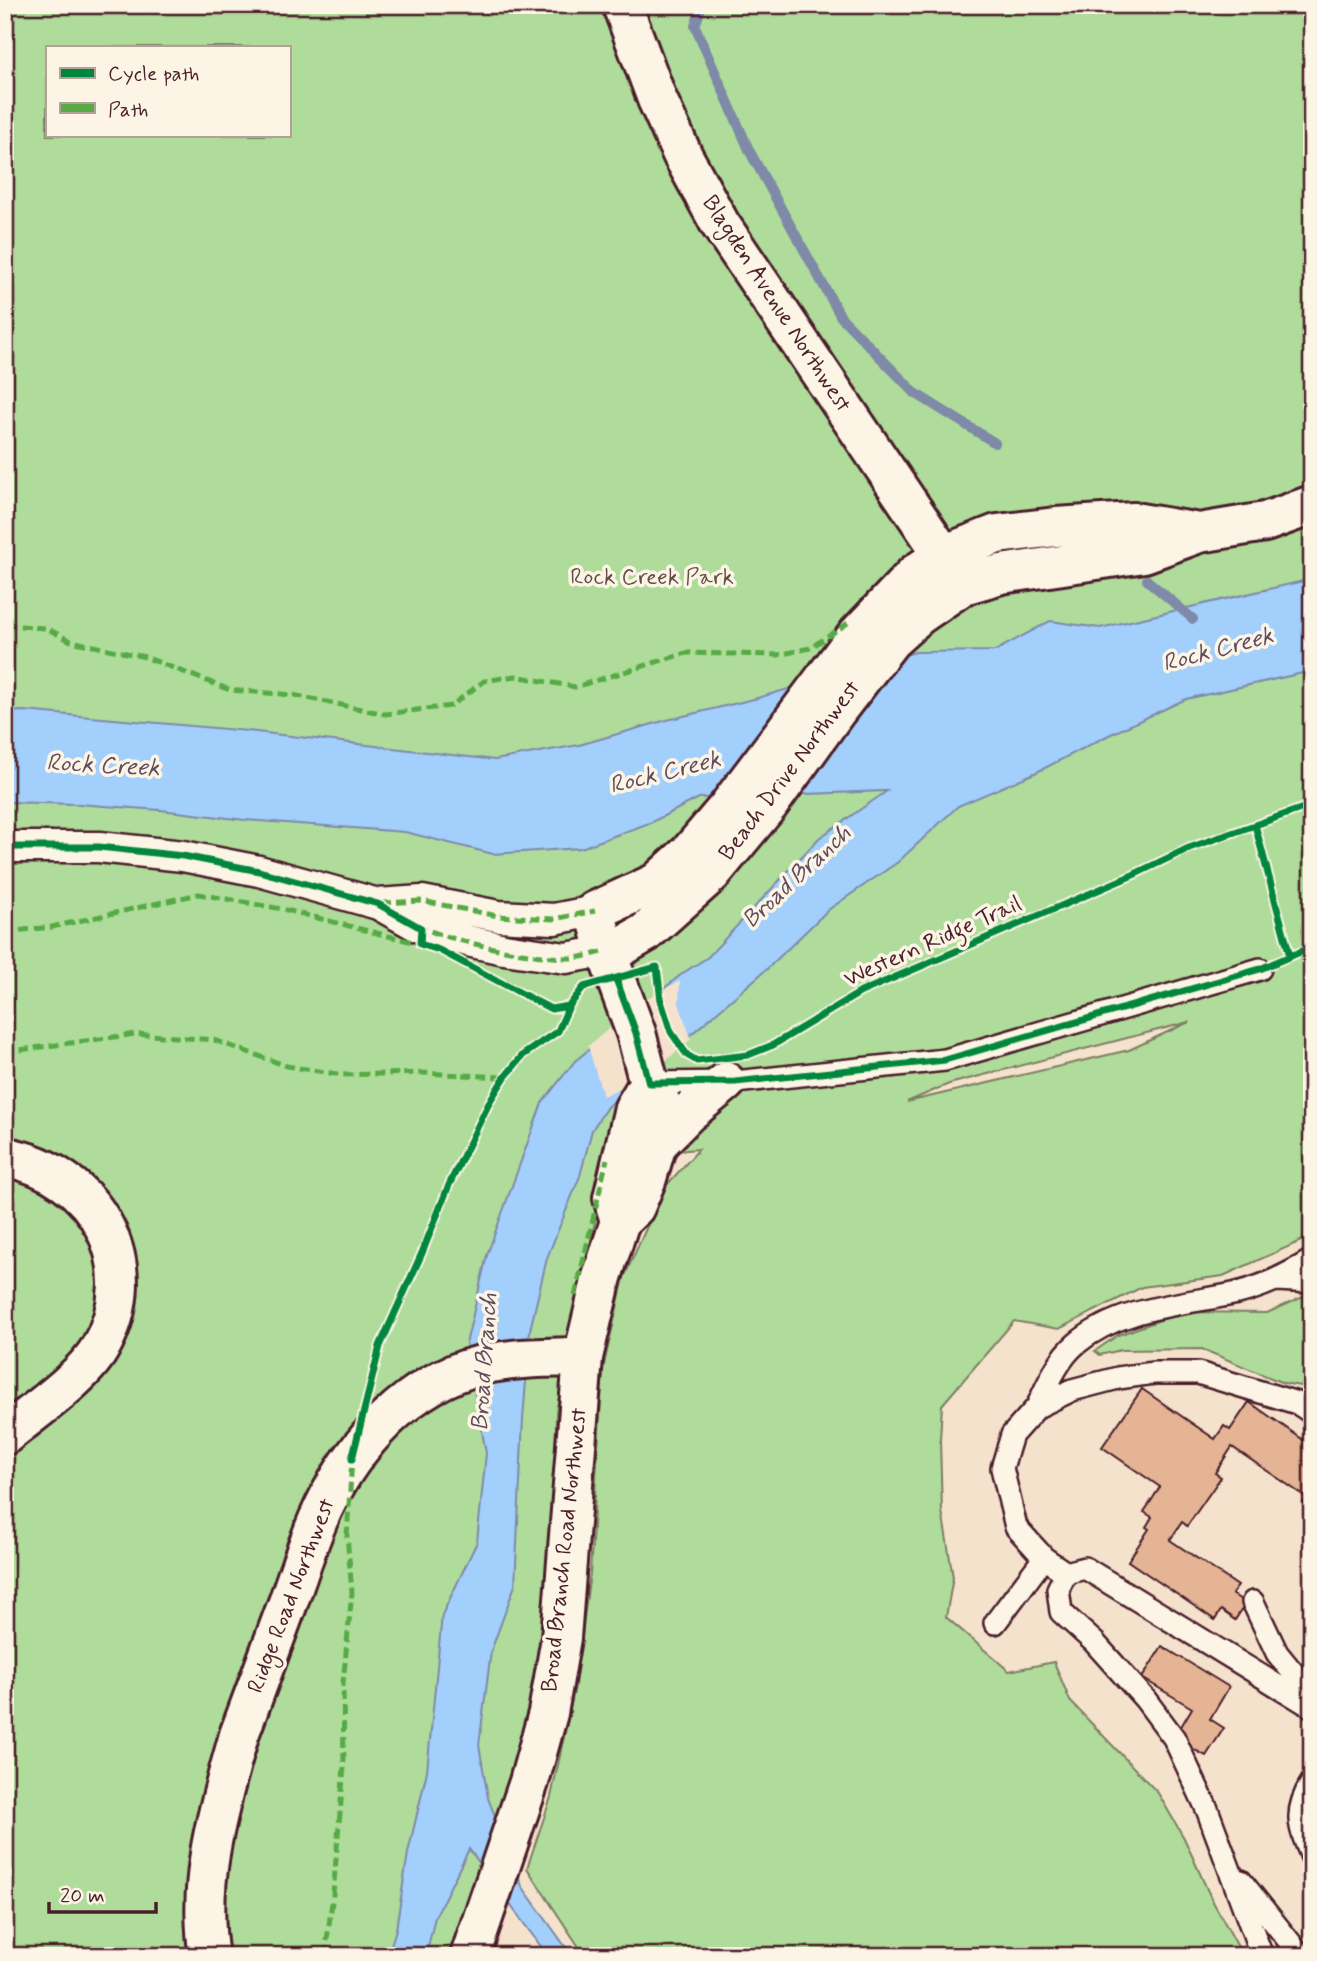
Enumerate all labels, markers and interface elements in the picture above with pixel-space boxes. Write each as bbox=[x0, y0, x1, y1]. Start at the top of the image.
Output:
legend bbox=[46, 46, 290, 136]
text: Cycle path bbox=[108, 60, 199, 88]
text: Path bbox=[108, 96, 148, 124]
street label: Blagden Avenue Northwest bbox=[693, 190, 858, 419]
park label: Rock Creek Park bbox=[570, 563, 734, 593]
water label: Rock Creek bbox=[1159, 620, 1277, 680]
street label: Beach Drive Northwest bbox=[712, 675, 868, 867]
water label: Rock Creek bbox=[606, 744, 724, 802]
water label: Rock Creek bbox=[45, 748, 161, 784]
water label: Broad Branch bbox=[736, 819, 858, 935]
street label: Western Ridge Trail bbox=[839, 889, 1027, 996]
water label: Broad Branch bbox=[465, 1292, 505, 1432]
street label: Broad Branch Road Northwest bbox=[535, 1406, 595, 1694]
street label: Ridge Road Northwest bbox=[241, 1494, 345, 1698]
scale bar bbox=[49, 1870, 156, 1914]
text: 20 m bbox=[60, 1882, 105, 1910]

